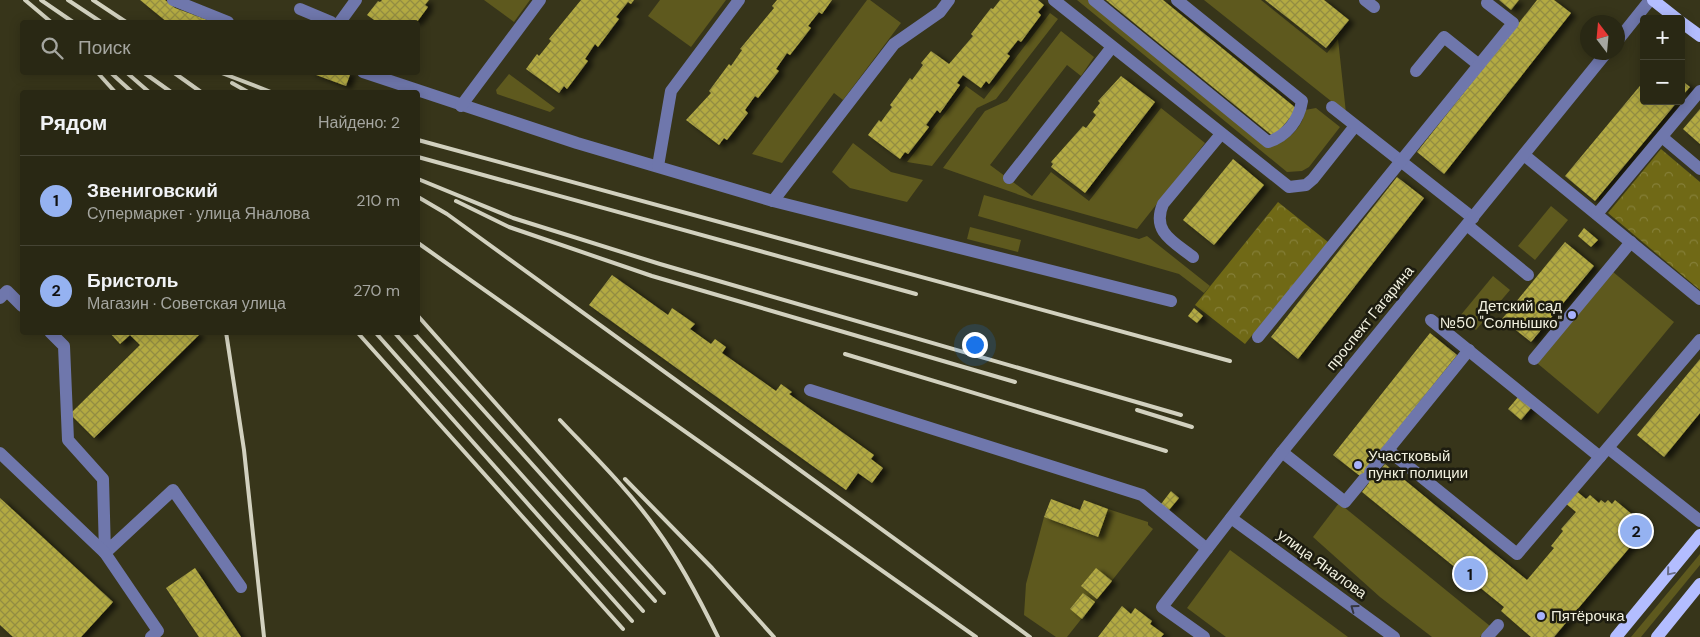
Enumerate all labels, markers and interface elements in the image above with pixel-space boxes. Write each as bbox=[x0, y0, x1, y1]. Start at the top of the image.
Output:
north arrow bbox=[1580, 15, 1625, 60]
map controls bbox=[1640, 15, 1685, 105]
button: + bbox=[1640, 15, 1685, 60]
search box bbox=[20, 20, 420, 75]
icon: search bbox=[38, 34, 66, 62]
text: Поиск bbox=[78, 35, 131, 60]
button: − bbox=[1640, 60, 1685, 105]
text: Рядом bbox=[40, 109, 107, 137]
text: Найдено: 2 bbox=[318, 112, 400, 133]
text: Звениговский bbox=[87, 178, 218, 203]
text: 1 bbox=[53, 190, 59, 211]
text: 210 m bbox=[356, 190, 400, 211]
text: Супермаркет · улица Яналова bbox=[87, 203, 310, 224]
street label: проспект Гагарина bbox=[1322, 261, 1419, 374]
text: Бристоль bbox=[87, 268, 178, 293]
text: 2 bbox=[51, 280, 61, 301]
text: 270 m bbox=[353, 280, 400, 301]
text: Магазин · Советская улица bbox=[87, 293, 286, 314]
place label: Детский сад №50 "Солнышко" bbox=[1440, 296, 1562, 333]
marker: Детский сад №50 "Солнышко" bbox=[1566, 309, 1578, 321]
your location bbox=[962, 332, 988, 358]
place label: Участковый пункт полиции bbox=[1368, 446, 1468, 483]
marker: Участковый пункт полиции bbox=[1352, 459, 1364, 471]
pin: 2 bbox=[1620, 512, 1652, 550]
street label: улица Яналова bbox=[1273, 525, 1371, 604]
pin: 1 bbox=[1454, 555, 1486, 593]
one-way arrow bbox=[1667, 566, 1675, 575]
one-way arrow bbox=[1350, 605, 1360, 614]
place label: Пятёрочка bbox=[1551, 606, 1625, 626]
marker: Пятёрочка bbox=[1535, 610, 1547, 622]

